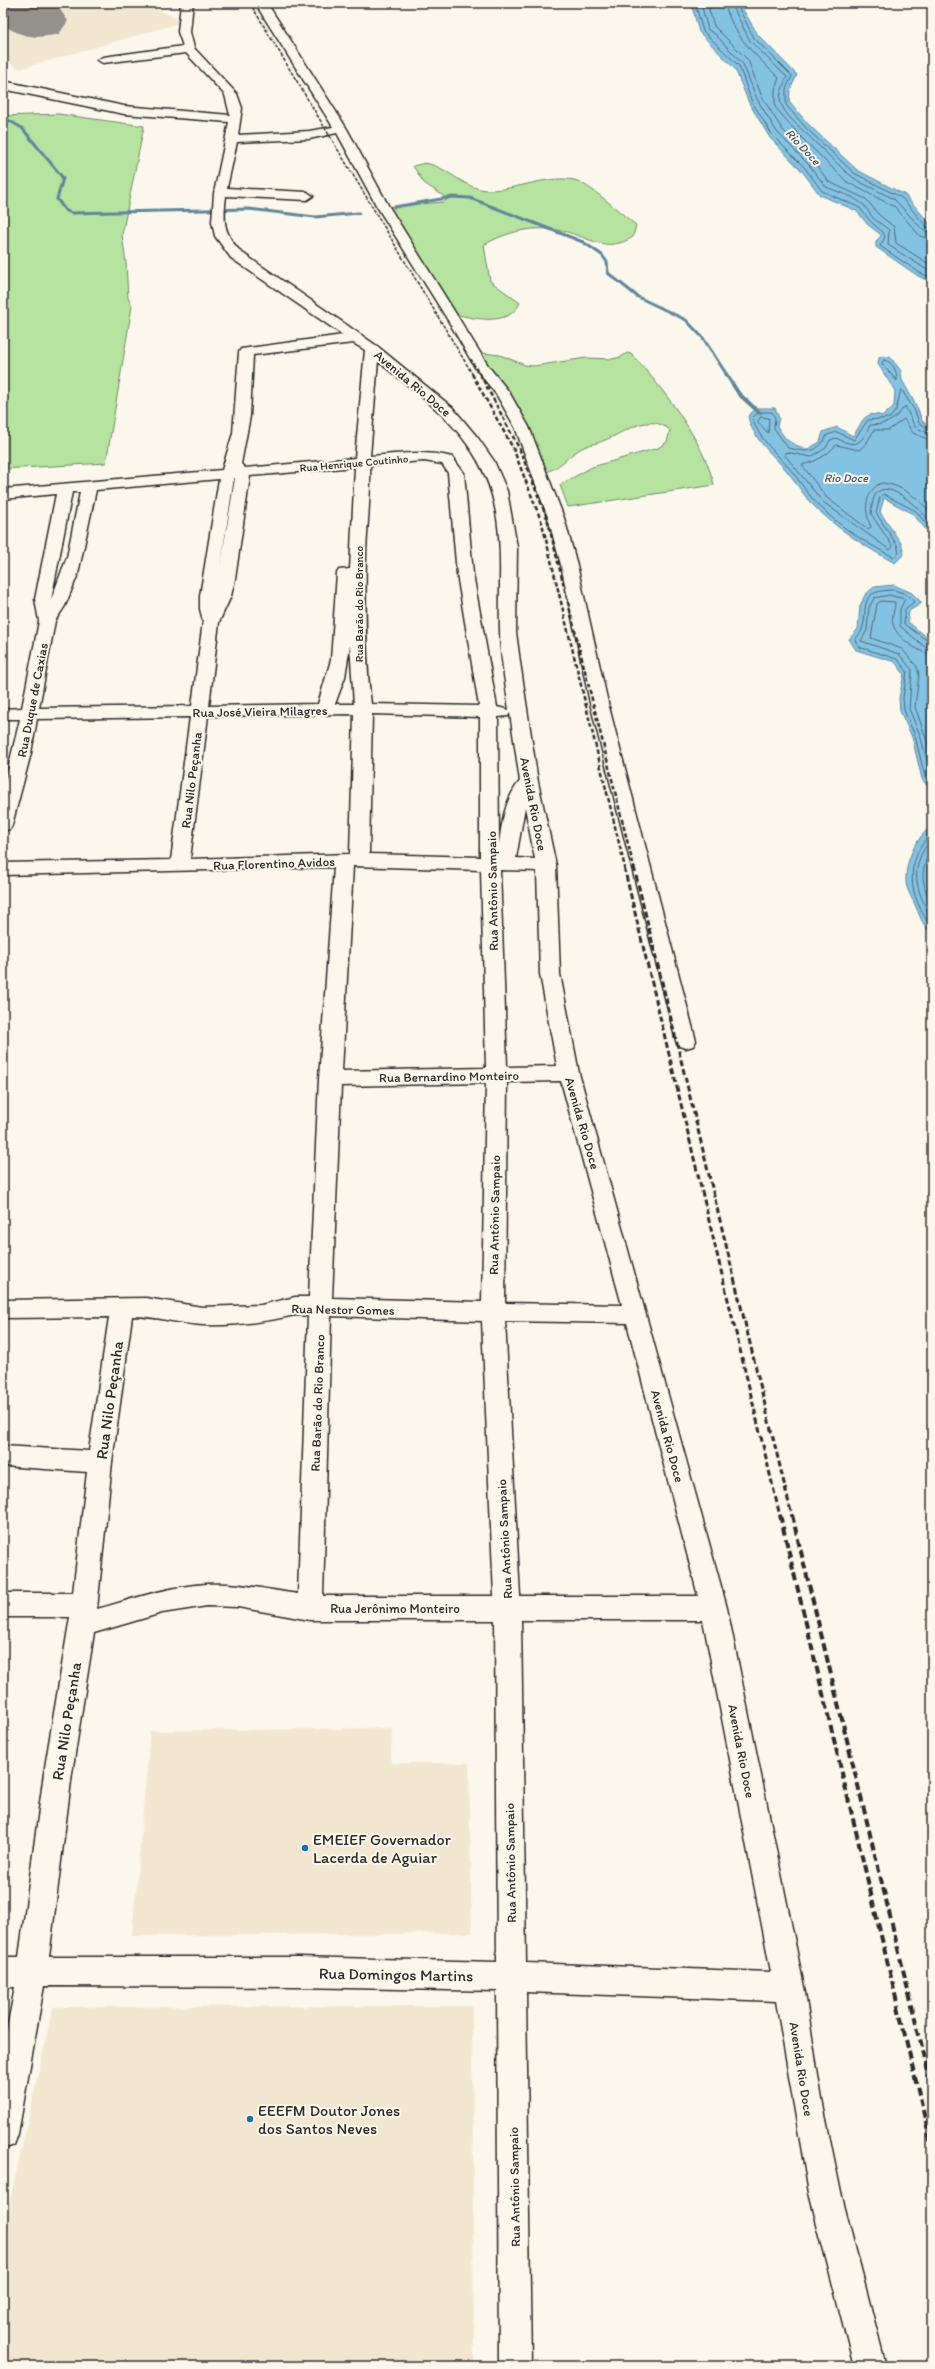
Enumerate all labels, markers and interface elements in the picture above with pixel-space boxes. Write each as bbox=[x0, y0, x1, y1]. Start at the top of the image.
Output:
water label: Rio Doce bbox=[783, 126, 824, 169]
street label: Avenida Rio Doce bbox=[371, 347, 454, 420]
street label: Rua Henrique Coutinho bbox=[299, 452, 409, 475]
water label: Rio Doce bbox=[824, 471, 869, 485]
street label: Rua Barão do Rio Branco bbox=[353, 545, 366, 662]
street label: Rua Duque de Caxias bbox=[14, 641, 51, 759]
street label: Rua José Vieira Milagres bbox=[192, 703, 328, 720]
street label: Rua Nilo Peçanha bbox=[178, 731, 205, 829]
street label: Avenida Rio Doce bbox=[517, 756, 550, 852]
street label: Rua Antônio Sampaio bbox=[484, 831, 501, 951]
street label: Rua Florentino Avidos bbox=[213, 854, 335, 873]
street label: Rua Bernardino Monteiro bbox=[379, 1068, 519, 1085]
street label: Avenida Rio Doce bbox=[562, 1075, 603, 1171]
street label: Rua Antônio Sampaio bbox=[486, 1155, 503, 1275]
street label: Rua Nestor Gomes bbox=[291, 1301, 395, 1318]
street label: Rua Barão do Rio Branco bbox=[308, 1334, 327, 1472]
street label: Rua Nilo Peçanha bbox=[92, 1339, 127, 1461]
street label: Avenida Rio Doce bbox=[648, 1388, 687, 1484]
street label: Rua Antônio Sampaio bbox=[494, 1478, 515, 1599]
street label: Rua Jerônimo Monteiro bbox=[330, 1601, 460, 1616]
street label: Rua Nilo Peçanha bbox=[48, 1660, 85, 1782]
street label: Avenida Rio Doce bbox=[725, 1703, 758, 1799]
street label: Rua Antônio Sampaio bbox=[502, 1803, 519, 1923]
place label: EMEIEF Governador Lacerda de Aguiar bbox=[313, 1830, 451, 1867]
marker: EMEIEF Governador Lacerda de Aguiar bbox=[300, 1843, 310, 1853]
street label: Rua Domingos Martins bbox=[319, 1964, 473, 1985]
street label: Avenida Rio Doce bbox=[787, 2021, 816, 2117]
place label: EEEFM Doutor Jones dos Santos Neves bbox=[258, 2101, 400, 2138]
marker: EEEFM Doutor Jones dos Santos Neves bbox=[245, 2114, 255, 2124]
street label: Rua Antônio Sampaio bbox=[506, 2127, 523, 2247]

